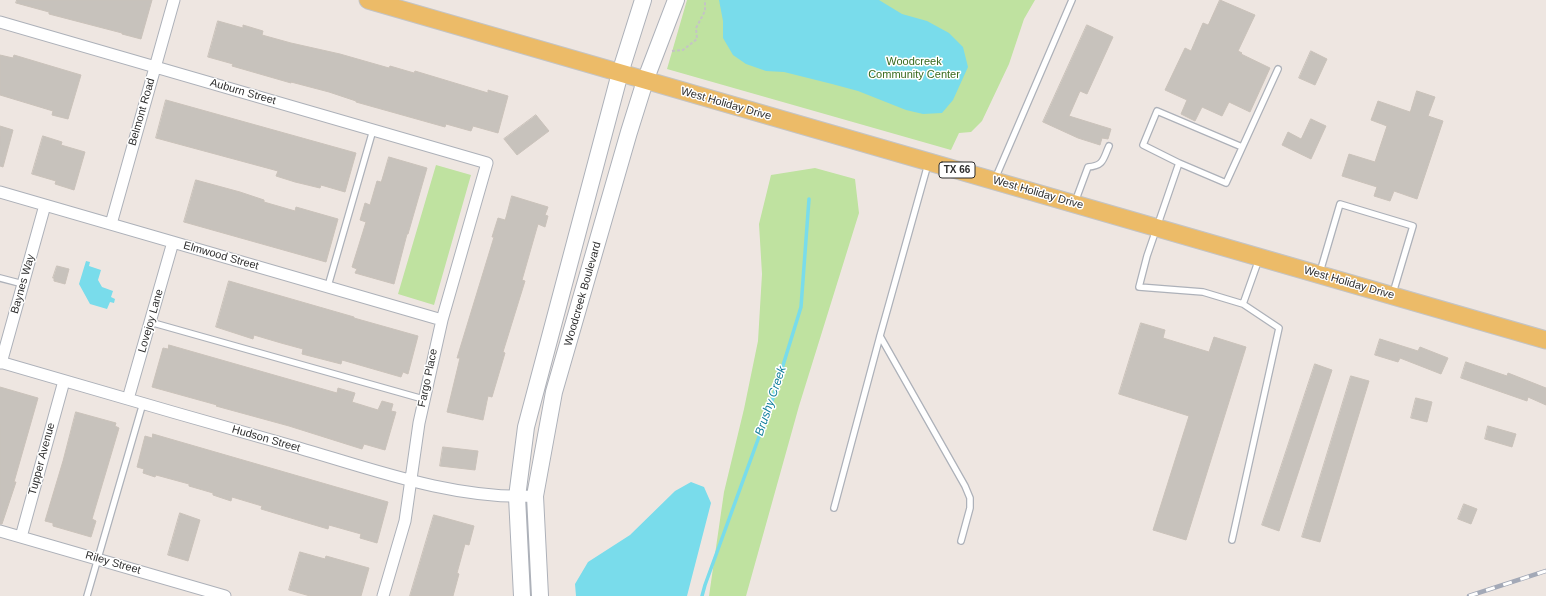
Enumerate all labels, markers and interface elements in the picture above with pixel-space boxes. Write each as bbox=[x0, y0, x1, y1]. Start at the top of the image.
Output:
park label: Woodcreek Community Center bbox=[868, 55, 960, 81]
street label: Auburn Street bbox=[209, 76, 277, 108]
street label: Belmont Road bbox=[126, 77, 158, 147]
street label: West Holiday Drive bbox=[679, 85, 773, 123]
road number: TX 66 bbox=[939, 162, 975, 178]
street label: West Holiday Drive bbox=[991, 174, 1085, 212]
street label: Elmwood Street bbox=[182, 239, 260, 273]
street label: Woodcreek Boulevard bbox=[562, 240, 604, 348]
street label: Baynes Way bbox=[8, 253, 38, 315]
street label: West Holiday Drive bbox=[1302, 264, 1396, 302]
street label: Lovejoy Lane bbox=[136, 288, 166, 354]
street label: Fargo Place bbox=[415, 348, 441, 408]
water label: Brushy Creek bbox=[752, 364, 790, 438]
street label: Tupper Avenue bbox=[26, 421, 58, 497]
street label: Hudson Street bbox=[230, 423, 302, 455]
street label: Riley Street bbox=[84, 549, 142, 577]

